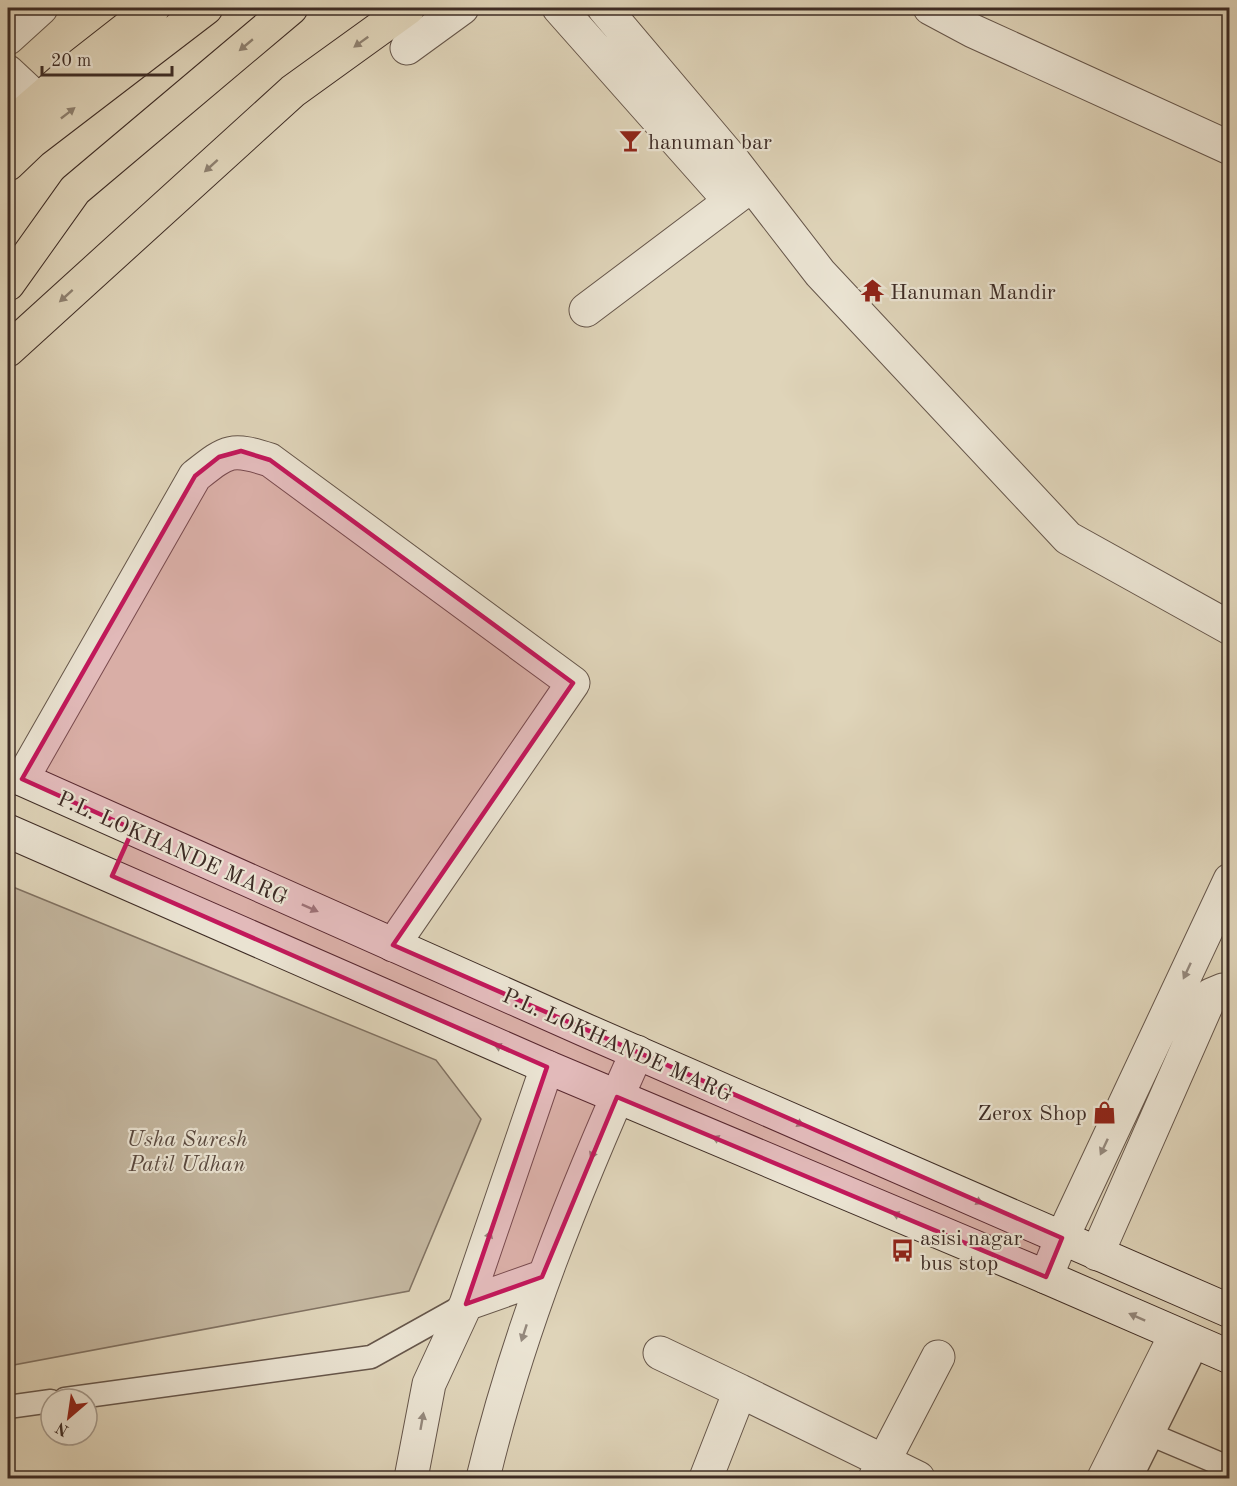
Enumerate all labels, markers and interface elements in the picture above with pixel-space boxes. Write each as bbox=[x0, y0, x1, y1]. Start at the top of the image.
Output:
one-way arrow bbox=[353, 36, 369, 48]
one-way arrow bbox=[239, 38, 254, 51]
scale bar bbox=[42, 39, 172, 77]
text: 20 m bbox=[51, 52, 91, 70]
one-way arrow bbox=[60, 107, 76, 119]
bar icon: hanuman bar bbox=[617, 128, 643, 154]
place label: hanuman bar bbox=[648, 132, 772, 154]
one-way arrow bbox=[203, 159, 218, 173]
temple icon: Hanuman Mandir bbox=[859, 278, 885, 304]
place label: Hanuman Mandir bbox=[890, 282, 1056, 304]
one-way arrow bbox=[59, 289, 74, 302]
street label: P.L. LOKHANDE MARG bbox=[54, 788, 291, 910]
one-way arrow bbox=[302, 903, 319, 912]
one-way arrow bbox=[1182, 962, 1192, 980]
street label: P.L. LOKHANDE MARG bbox=[499, 985, 736, 1107]
one-way arrow bbox=[493, 1043, 511, 1052]
shop icon: Zerox Shop bbox=[1092, 1099, 1118, 1125]
place label: Zerox Shop bbox=[978, 1103, 1087, 1125]
one-way arrow bbox=[787, 1118, 805, 1127]
park label: Usha Suresh Patil Udhan bbox=[127, 1129, 247, 1176]
one-way arrow bbox=[711, 1135, 729, 1145]
one-way arrow bbox=[1100, 1139, 1109, 1156]
one-way arrow bbox=[589, 1142, 598, 1160]
one-way arrow bbox=[966, 1195, 984, 1205]
one-way arrow bbox=[891, 1211, 909, 1220]
place label: asisi nagar bus stop bbox=[920, 1228, 1023, 1275]
one-way arrow bbox=[484, 1229, 494, 1247]
bus stop icon: asisi nagar bus stop bbox=[889, 1237, 915, 1263]
one-way arrow bbox=[1128, 1312, 1146, 1322]
one-way arrow bbox=[519, 1324, 528, 1342]
north arrow bbox=[39, 1387, 99, 1447]
one-way arrow bbox=[418, 1411, 427, 1430]
text: N bbox=[53, 1418, 72, 1438]

